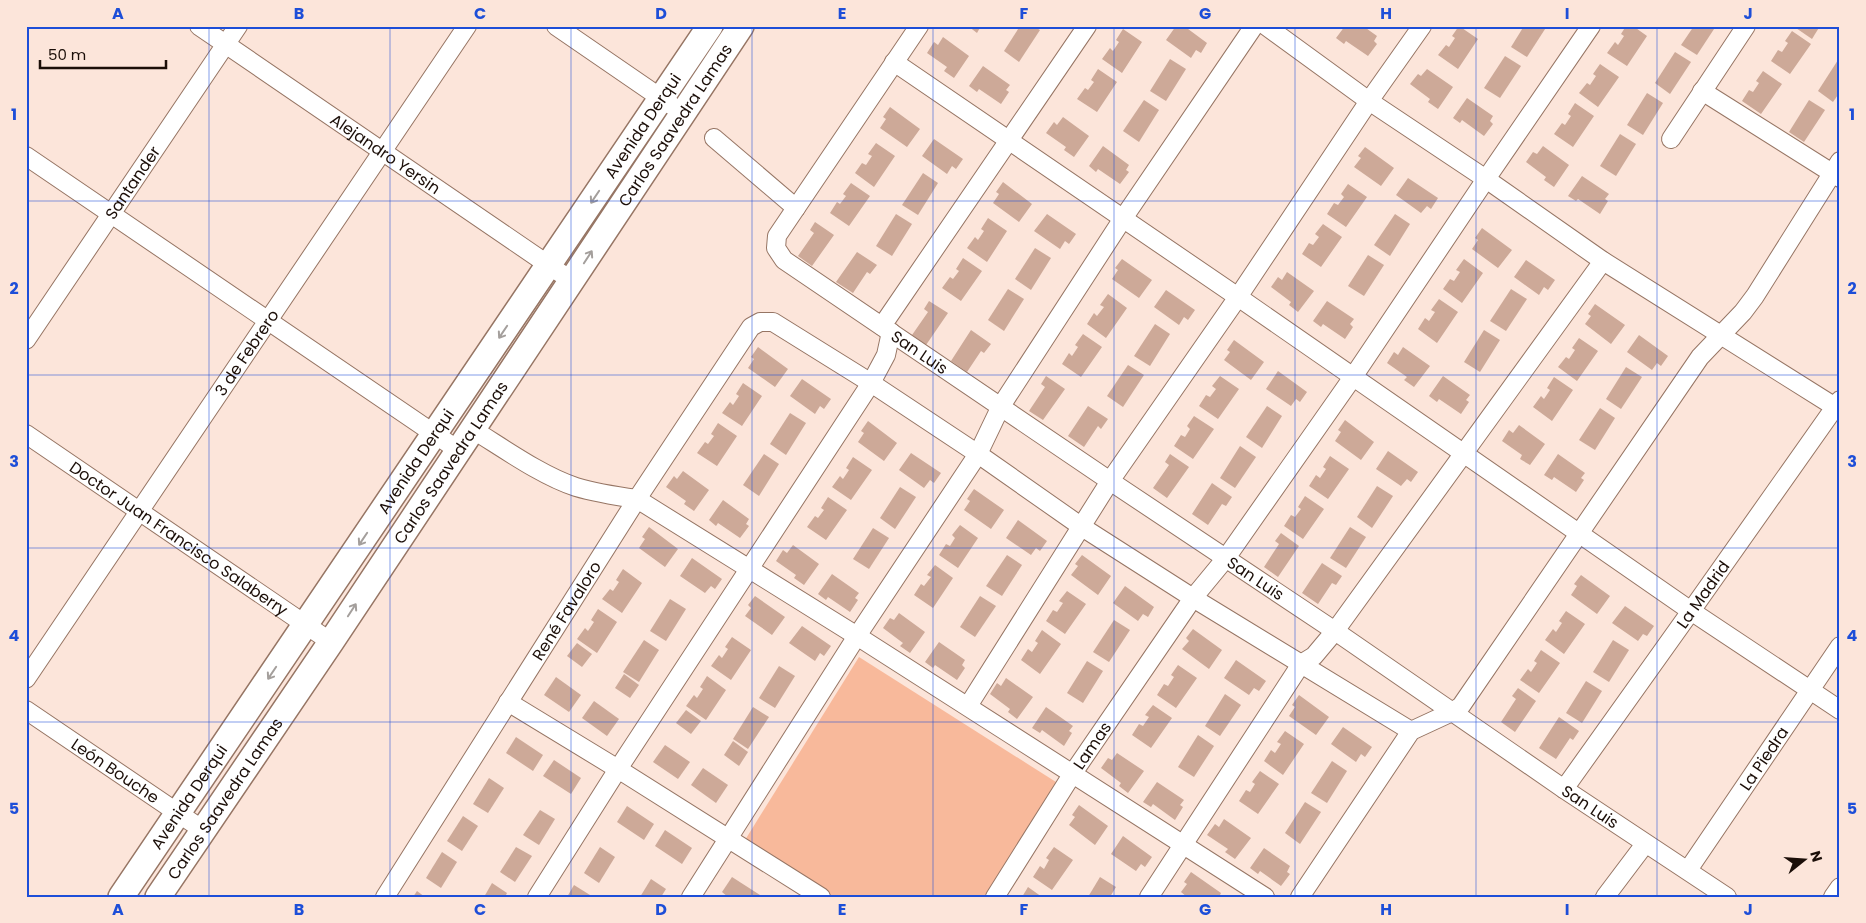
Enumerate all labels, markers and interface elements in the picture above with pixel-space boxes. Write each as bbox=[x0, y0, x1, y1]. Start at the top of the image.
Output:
text: A bbox=[112, 2, 124, 25]
text: B bbox=[294, 2, 304, 25]
text: C bbox=[474, 2, 486, 25]
text: D bbox=[655, 2, 667, 25]
text: E bbox=[838, 2, 846, 25]
text: F bbox=[1020, 2, 1029, 25]
text: G bbox=[1199, 2, 1211, 25]
text: H bbox=[1380, 2, 1392, 25]
text: I bbox=[1565, 2, 1569, 25]
text: J bbox=[1743, 2, 1753, 25]
scale bar bbox=[40, 38, 166, 70]
street label: Carlos Saavedra Lamas bbox=[612, 39, 738, 211]
text: 50 m bbox=[48, 44, 86, 65]
street label: Avenida Derqui bbox=[599, 69, 686, 183]
text: 1 bbox=[11, 103, 17, 126]
text: 1 bbox=[1849, 103, 1855, 126]
street label: Alejandro Yersin bbox=[326, 108, 445, 199]
street label: Santander bbox=[99, 141, 165, 224]
one-way arrow bbox=[589, 190, 600, 204]
one-way arrow bbox=[583, 250, 593, 264]
text: 2 bbox=[9, 277, 19, 300]
text: 2 bbox=[1847, 277, 1857, 300]
street label: 3 de Febrero bbox=[209, 305, 284, 400]
one-way arrow bbox=[498, 324, 508, 338]
street label: San Luis bbox=[887, 325, 953, 380]
street label: Carlos Saavedra Lamas bbox=[388, 376, 513, 548]
street label: Avenida Derqui bbox=[372, 404, 459, 518]
text: 3 bbox=[9, 450, 19, 473]
text: 3 bbox=[1847, 450, 1857, 473]
street label: Doctor Juan Francisco Salaberry bbox=[65, 456, 293, 621]
one-way arrow bbox=[358, 531, 368, 545]
street label: San Luis bbox=[1223, 551, 1289, 606]
street label: La Madrid bbox=[1671, 556, 1735, 633]
street label: René Favaloro bbox=[526, 557, 606, 665]
one-way arrow bbox=[347, 603, 357, 617]
text: 4 bbox=[9, 624, 20, 647]
text: 4 bbox=[1847, 624, 1858, 647]
one-way arrow bbox=[267, 666, 277, 680]
street label: Carlos Saavedra Lamas bbox=[162, 713, 288, 884]
street label: Lamas bbox=[1067, 717, 1117, 774]
street label: La Piedra bbox=[1734, 722, 1794, 795]
street label: León Bouche bbox=[67, 733, 164, 809]
street label: Avenida Derqui bbox=[145, 740, 232, 854]
street label: San Luis bbox=[1557, 779, 1623, 834]
text: 5 bbox=[9, 797, 19, 820]
text: 5 bbox=[1847, 797, 1857, 820]
north arrow bbox=[1778, 836, 1828, 886]
text: N bbox=[1805, 848, 1828, 864]
text: A bbox=[112, 898, 124, 921]
text: B bbox=[294, 898, 304, 921]
text: C bbox=[474, 898, 486, 921]
text: D bbox=[655, 898, 667, 921]
text: E bbox=[838, 898, 846, 921]
text: F bbox=[1020, 898, 1029, 921]
text: G bbox=[1199, 898, 1211, 921]
text: H bbox=[1380, 898, 1392, 921]
text: I bbox=[1565, 898, 1569, 921]
text: J bbox=[1743, 898, 1753, 921]

